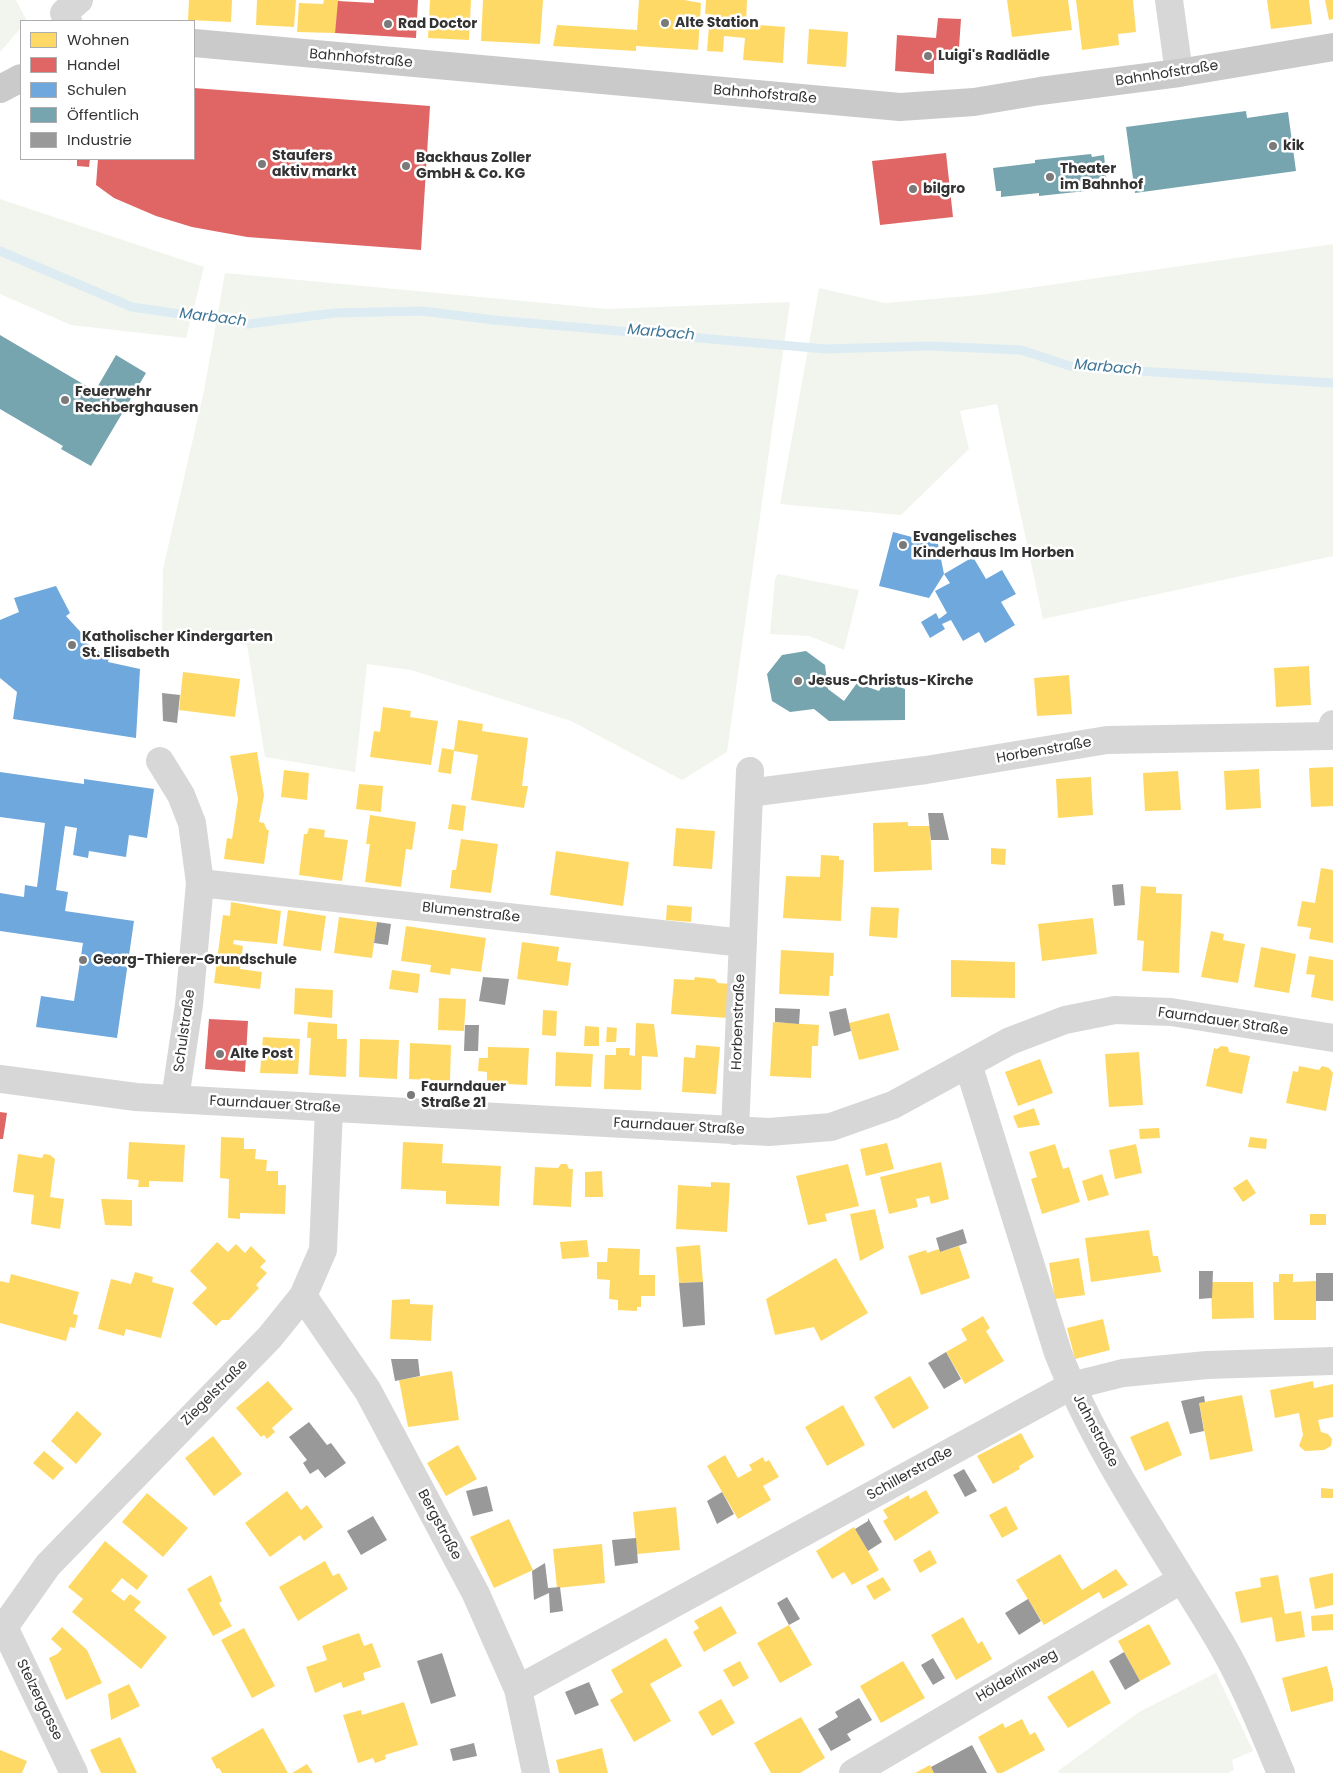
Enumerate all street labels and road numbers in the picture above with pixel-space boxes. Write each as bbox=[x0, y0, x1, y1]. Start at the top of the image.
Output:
street label: Bahnhofstraße bbox=[309, 46, 413, 72]
street label: Bahnhofstraße bbox=[1114, 58, 1220, 90]
street label: Bahnhofstraße bbox=[713, 82, 817, 108]
street label: Horbenstraße bbox=[995, 734, 1093, 768]
street label: Blumenstraße bbox=[421, 900, 521, 926]
street label: Horbenstraße bbox=[729, 974, 749, 1070]
street label: Schulstraße bbox=[171, 989, 199, 1073]
street label: Faurndauer Straße bbox=[1157, 1005, 1289, 1039]
street label: Faurndauer Straße bbox=[209, 1093, 341, 1117]
street label: Faurndauer Straße bbox=[613, 1115, 745, 1139]
street label: Ziegelstraße bbox=[178, 1356, 252, 1430]
street label: Jahnstraße bbox=[1069, 1392, 1121, 1470]
street label: Schillerstraße bbox=[864, 1444, 956, 1504]
street label: Bergstraße bbox=[413, 1487, 465, 1563]
street label: Hölderlinweg bbox=[973, 1646, 1061, 1706]
street label: Stelzergasse bbox=[12, 1657, 66, 1743]

